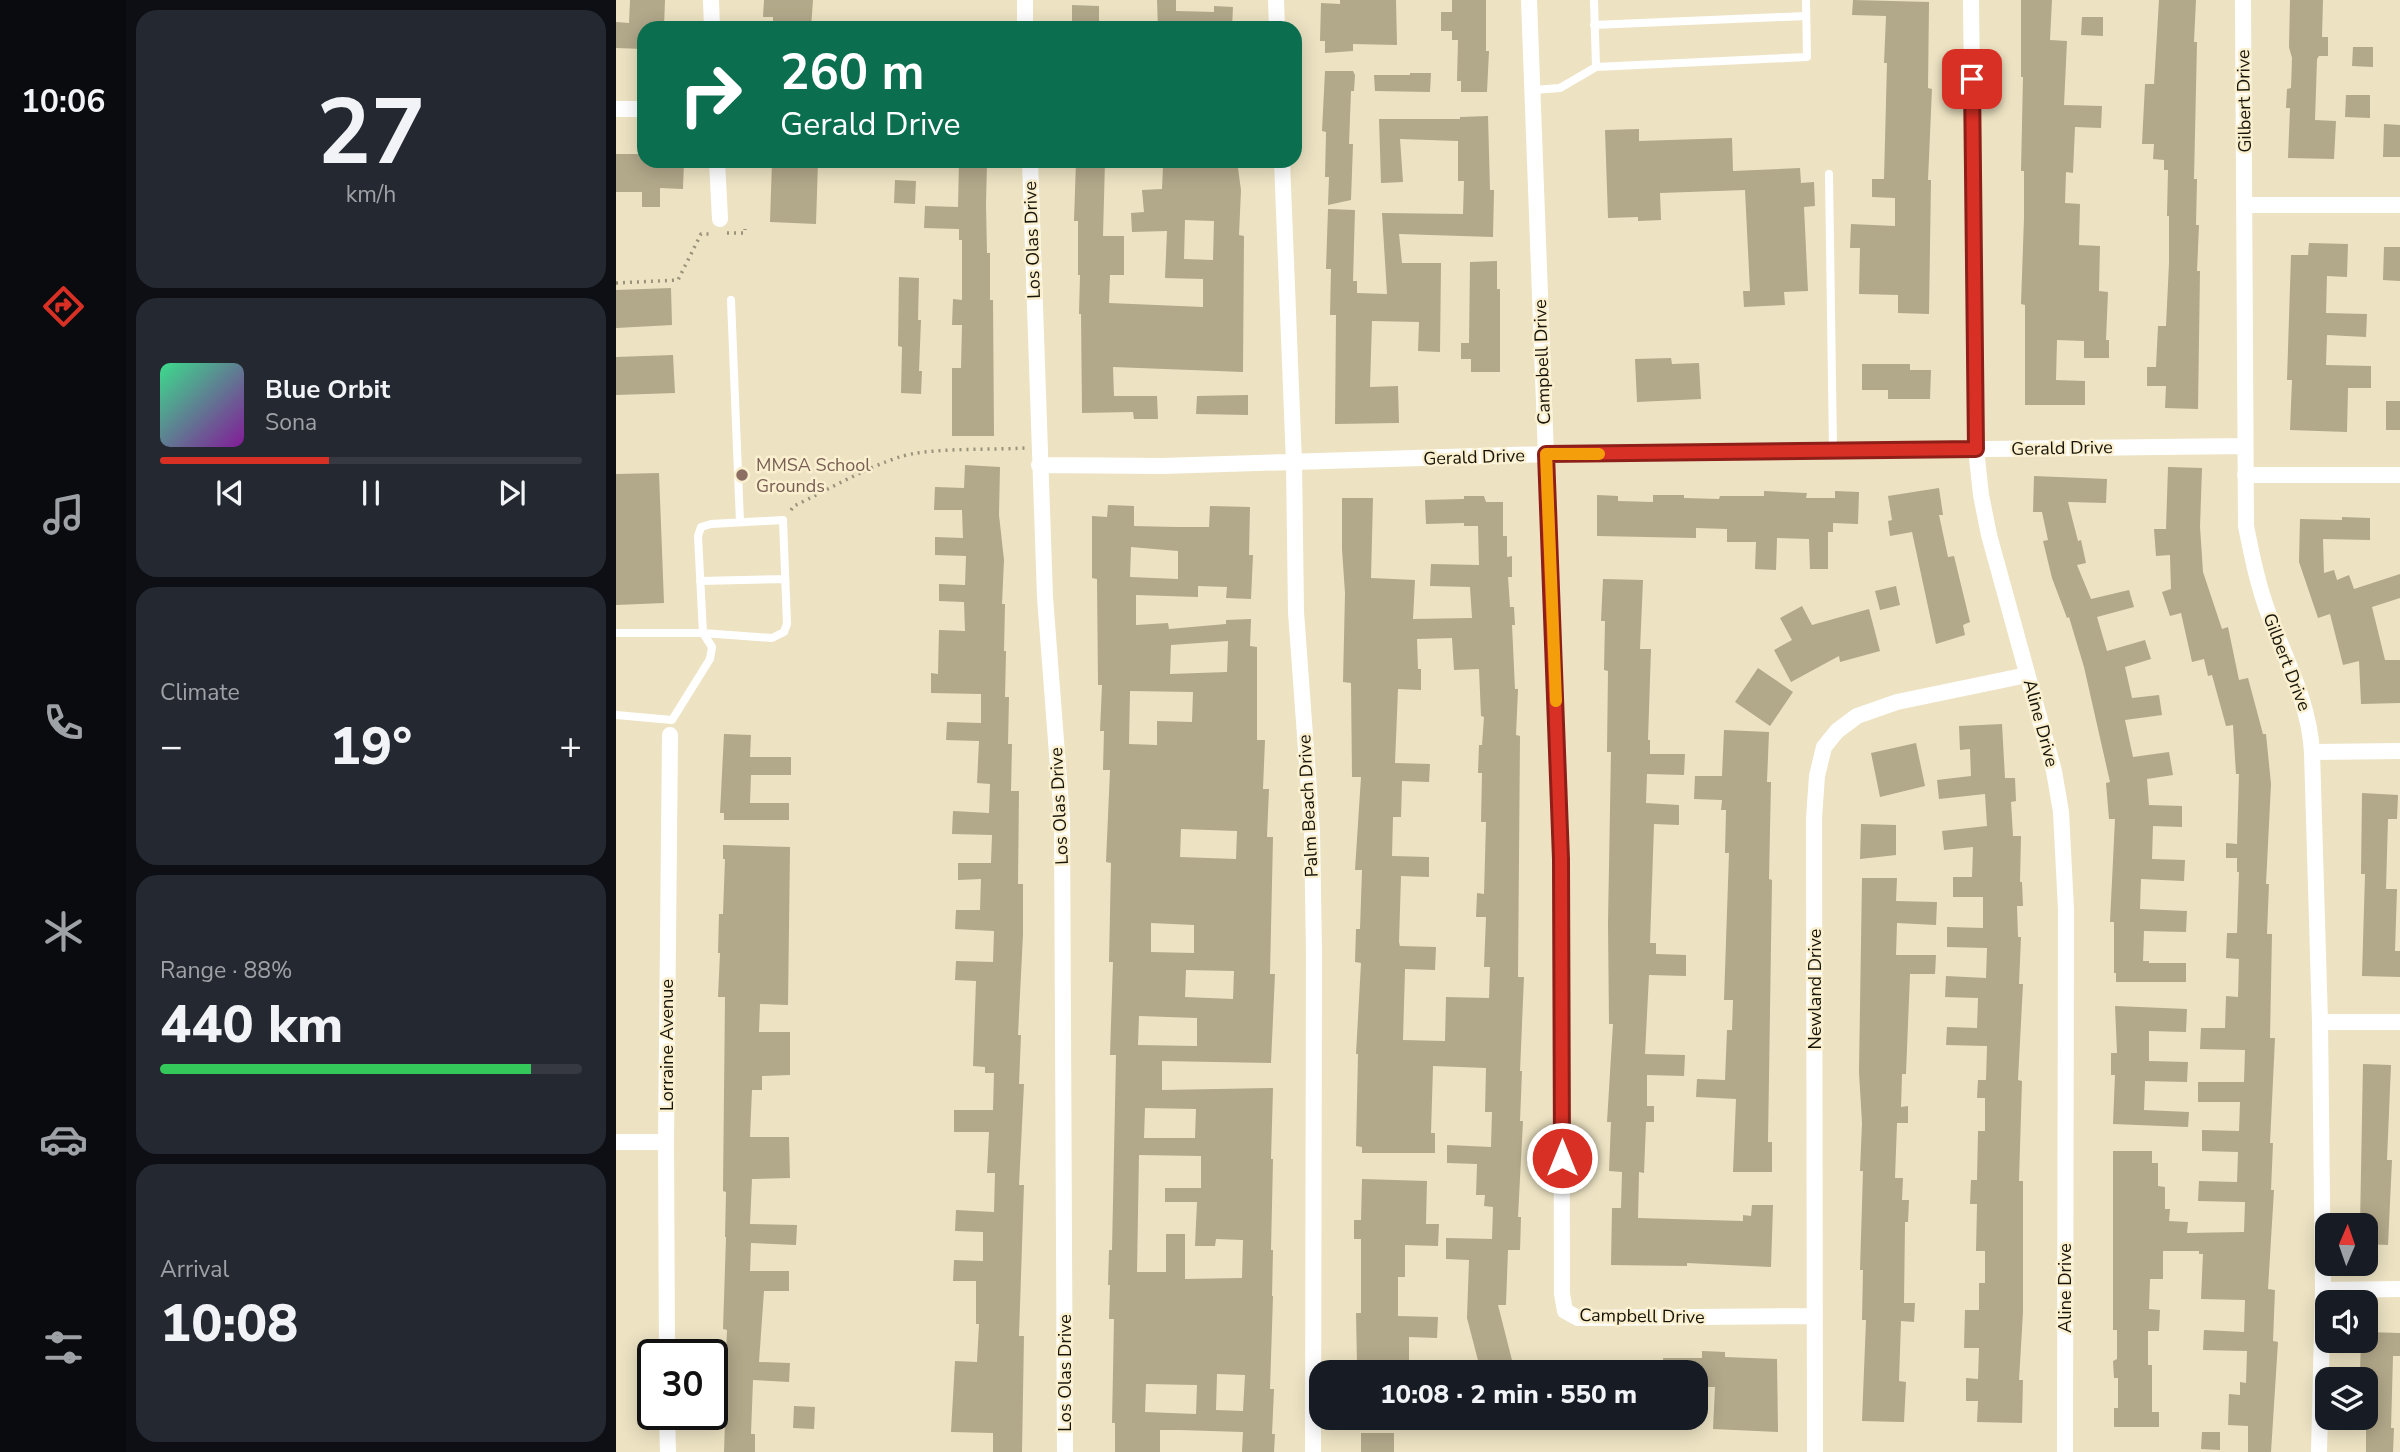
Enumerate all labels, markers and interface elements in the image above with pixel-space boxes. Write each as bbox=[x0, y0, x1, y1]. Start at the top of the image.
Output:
text: 260 m bbox=[780, 39, 924, 106]
icon: right bbox=[665, 49, 756, 140]
pin bbox=[1942, 49, 2002, 109]
street label: Gilbert Drive bbox=[2231, 49, 2257, 153]
icon: arrive bbox=[1953, 60, 1991, 98]
text: 27 bbox=[316, 71, 426, 195]
text: 10:06 bbox=[21, 80, 105, 123]
text: Gerald Drive bbox=[780, 103, 961, 146]
text: km/h bbox=[346, 179, 396, 210]
street label: Los Olas Drive bbox=[1018, 181, 1046, 299]
icon: directions bbox=[39, 282, 88, 331]
street label: Campbell Drive bbox=[1528, 299, 1556, 425]
text: Blue Orbit bbox=[265, 372, 390, 407]
text: Sona bbox=[265, 407, 317, 438]
street label: Gerald Drive bbox=[2011, 435, 2113, 461]
street label: Gerald Drive bbox=[1423, 443, 1525, 471]
place label: MMSA School Grounds bbox=[756, 453, 871, 498]
marker: MMSA School Grounds bbox=[734, 467, 750, 483]
icon: previous bbox=[211, 474, 249, 512]
icon: pause bbox=[352, 474, 390, 512]
icon: next bbox=[493, 474, 531, 512]
icon: music bbox=[39, 490, 88, 539]
street label: Gilbert Drive bbox=[2257, 610, 2317, 714]
text: Climate bbox=[160, 677, 240, 708]
street label: Aline Drive bbox=[2018, 677, 2064, 769]
icon: phone bbox=[39, 698, 88, 747]
text: 19° bbox=[330, 711, 412, 782]
text: − bbox=[160, 721, 183, 772]
text: + bbox=[559, 721, 582, 772]
street label: Palm Beach Drive bbox=[1292, 734, 1324, 878]
street label: Los Olas Drive bbox=[1044, 747, 1074, 865]
icon: climate bbox=[39, 907, 88, 956]
street label: Newland Drive bbox=[1803, 929, 1827, 1049]
text: Range · 88% bbox=[160, 955, 292, 986]
street label: Lorraine Avenue bbox=[655, 979, 679, 1111]
text: 440 km bbox=[160, 989, 343, 1060]
icon: car bbox=[39, 1115, 88, 1164]
position arrow bbox=[1525, 1121, 1599, 1195]
north arrow bbox=[2315, 1213, 2378, 1276]
map controls bbox=[2315, 1213, 2378, 1430]
street label: Aline Drive bbox=[2053, 1243, 2077, 1333]
text: Arrival bbox=[160, 1254, 229, 1285]
text: 10:08 bbox=[160, 1288, 298, 1359]
button: sound bbox=[2315, 1290, 2378, 1353]
street label: Campbell Drive bbox=[1579, 1303, 1705, 1329]
street label: Los Olas Drive bbox=[1053, 1314, 1077, 1432]
icon: filters bbox=[39, 1323, 88, 1372]
speed limit sign: 30 bbox=[637, 1339, 728, 1430]
button: layers bbox=[2315, 1367, 2378, 1430]
text: 10:08 · 2 min · 550 m bbox=[1380, 1377, 1637, 1412]

